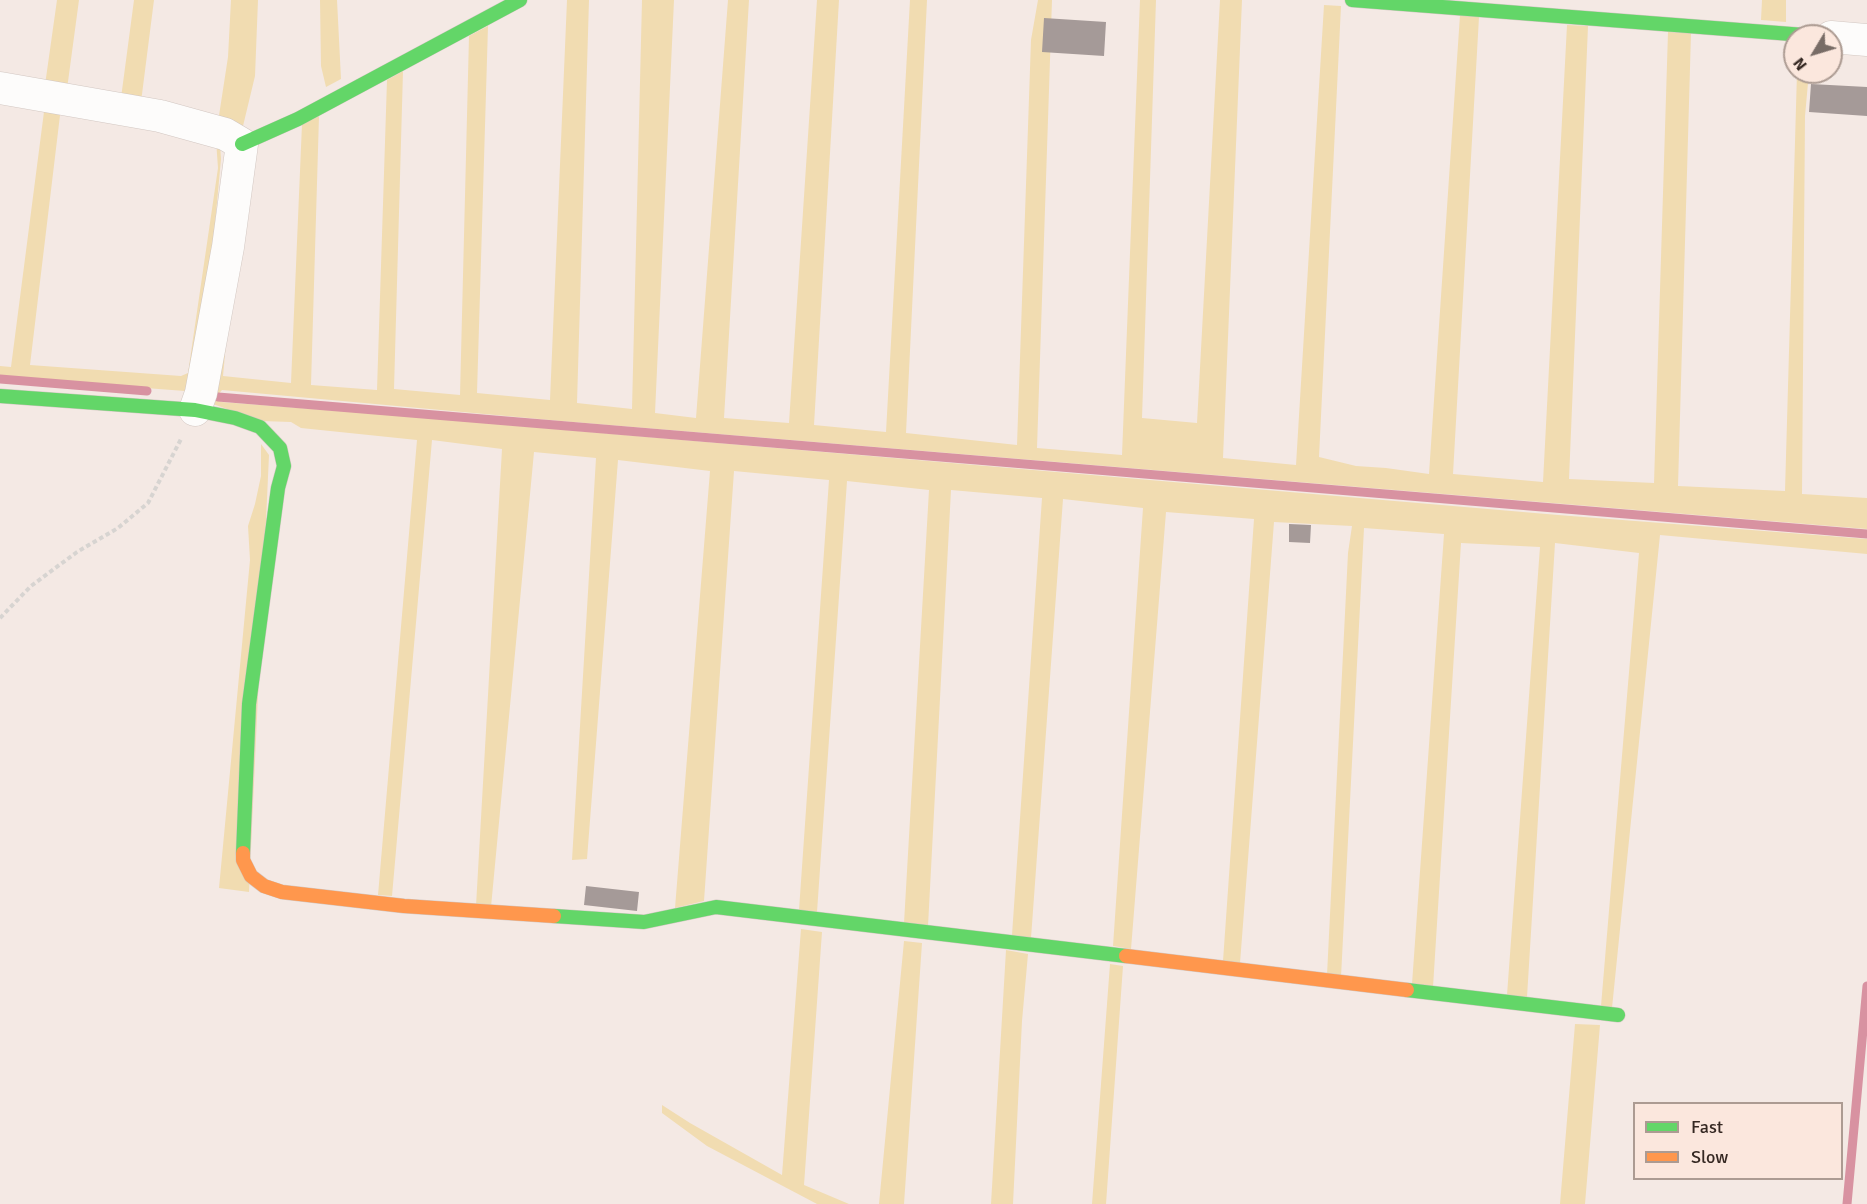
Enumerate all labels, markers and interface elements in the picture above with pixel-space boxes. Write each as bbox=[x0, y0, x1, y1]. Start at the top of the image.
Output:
north arrow bbox=[1783, 24, 1843, 84]
text: N bbox=[1789, 53, 1812, 74]
legend bbox=[1633, 1102, 1843, 1180]
text: Fast bbox=[1691, 1116, 1723, 1138]
text: Slow bbox=[1691, 1146, 1728, 1168]

